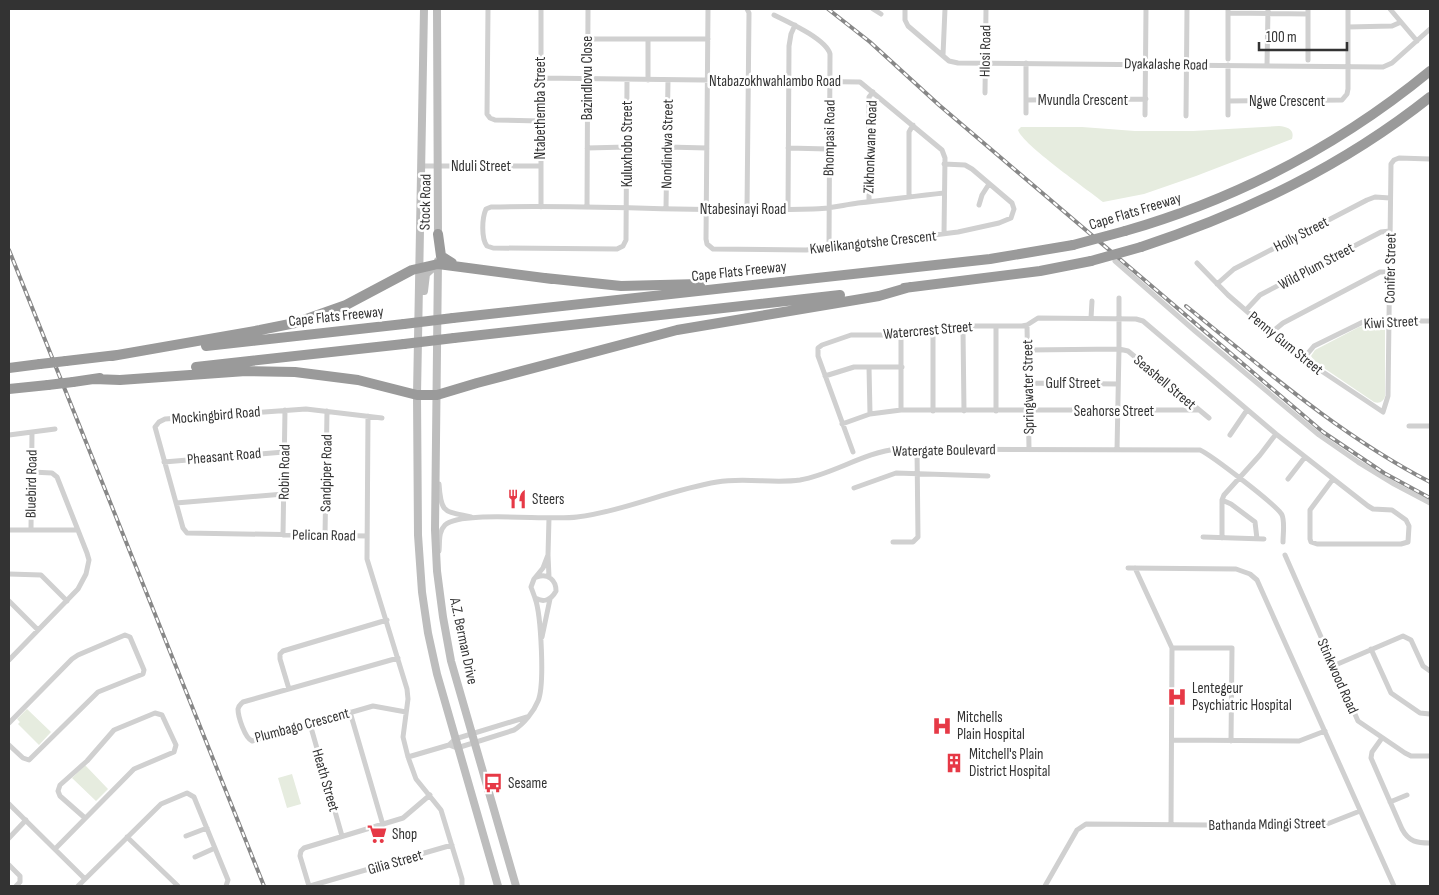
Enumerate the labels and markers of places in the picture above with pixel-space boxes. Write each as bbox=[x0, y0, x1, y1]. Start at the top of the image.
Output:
restaurant icon: Steers bbox=[506, 488, 528, 510]
place label: Steers bbox=[532, 490, 564, 509]
place label: Lentegeur Psychiatric Hospital bbox=[1192, 679, 1292, 715]
hospital icon: Lentegeur Psychiatric Hospital bbox=[1166, 686, 1188, 708]
place label: Mitchells Plain Hospital bbox=[957, 708, 1025, 744]
hospital icon: Mitchells Plain Hospital bbox=[931, 715, 953, 737]
place label: Mitchell's Plain District Hospital bbox=[969, 745, 1050, 781]
building icon: Mitchell's Plain District Hospital bbox=[943, 752, 965, 774]
bus stop icon: Sesame bbox=[482, 772, 504, 794]
place label: Sesame bbox=[508, 774, 547, 793]
supermarket icon: Shop bbox=[366, 823, 388, 845]
place label: Shop bbox=[392, 825, 417, 844]

